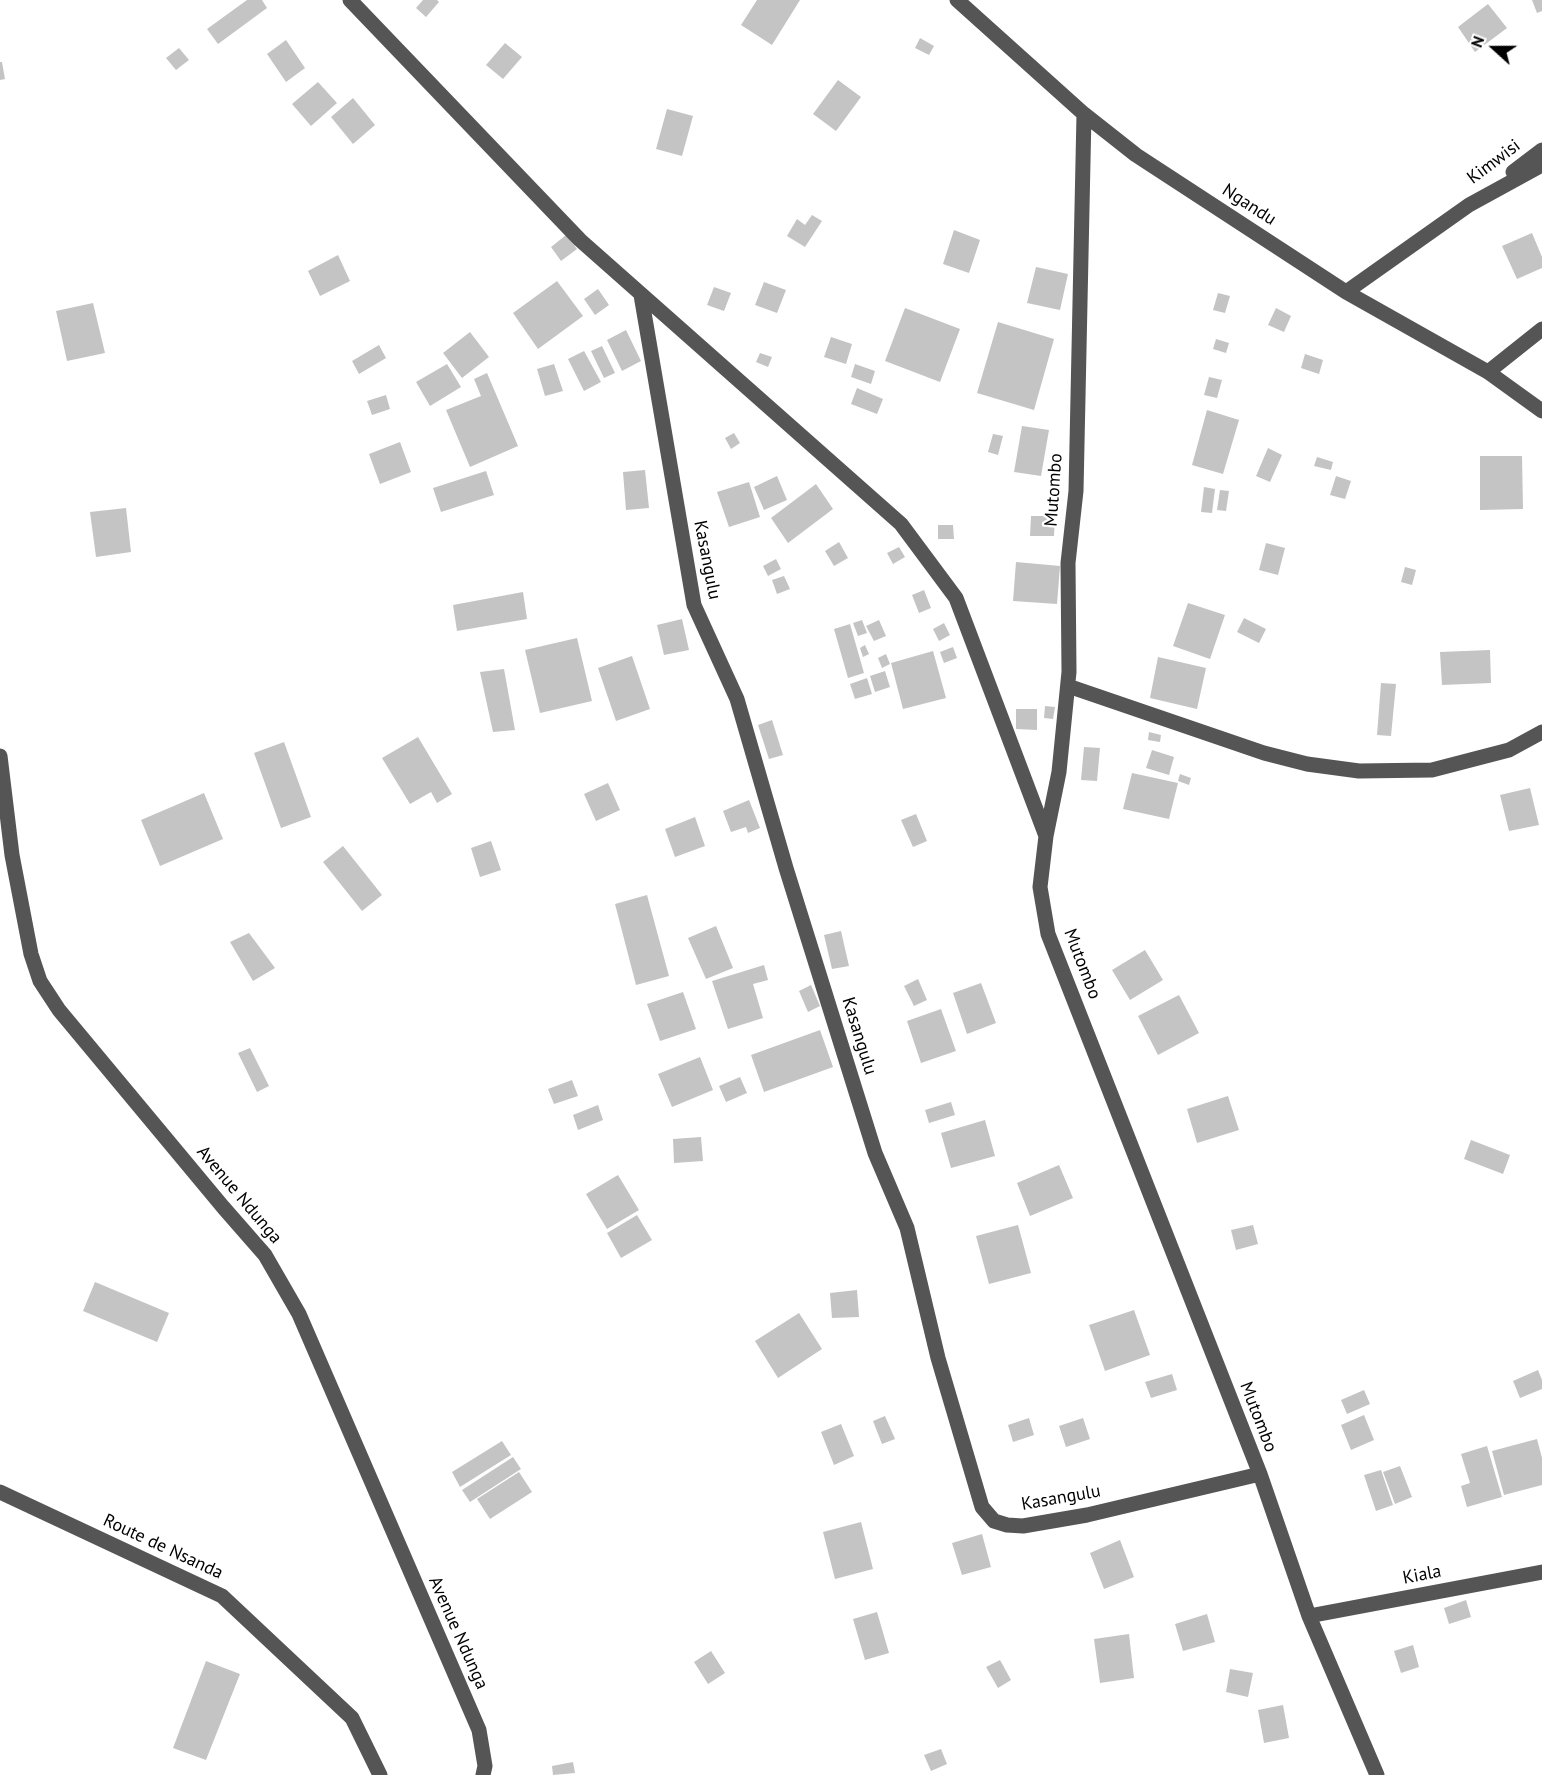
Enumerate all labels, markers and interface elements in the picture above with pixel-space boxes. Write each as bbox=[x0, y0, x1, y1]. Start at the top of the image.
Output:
north arrow bbox=[1464, 18, 1524, 78]
text: N bbox=[1466, 33, 1488, 50]
street label: Kimwisi bbox=[1463, 135, 1525, 189]
street label: Ngandu bbox=[1218, 180, 1280, 230]
street label: Mutombo bbox=[1041, 453, 1067, 527]
street label: Kasangulu bbox=[689, 519, 725, 601]
street label: Mutombo bbox=[1059, 926, 1105, 1002]
street label: Kasangulu bbox=[837, 995, 881, 1077]
street label: Avenue Ndunga bbox=[192, 1142, 286, 1248]
street label: Mutombo bbox=[1235, 1379, 1281, 1455]
street label: Kasangulu bbox=[1020, 1480, 1102, 1516]
street label: Route de Nsanda bbox=[100, 1510, 226, 1584]
street label: Kiala bbox=[1401, 1561, 1443, 1589]
street label: Avenue Ndunga bbox=[424, 1573, 492, 1693]

